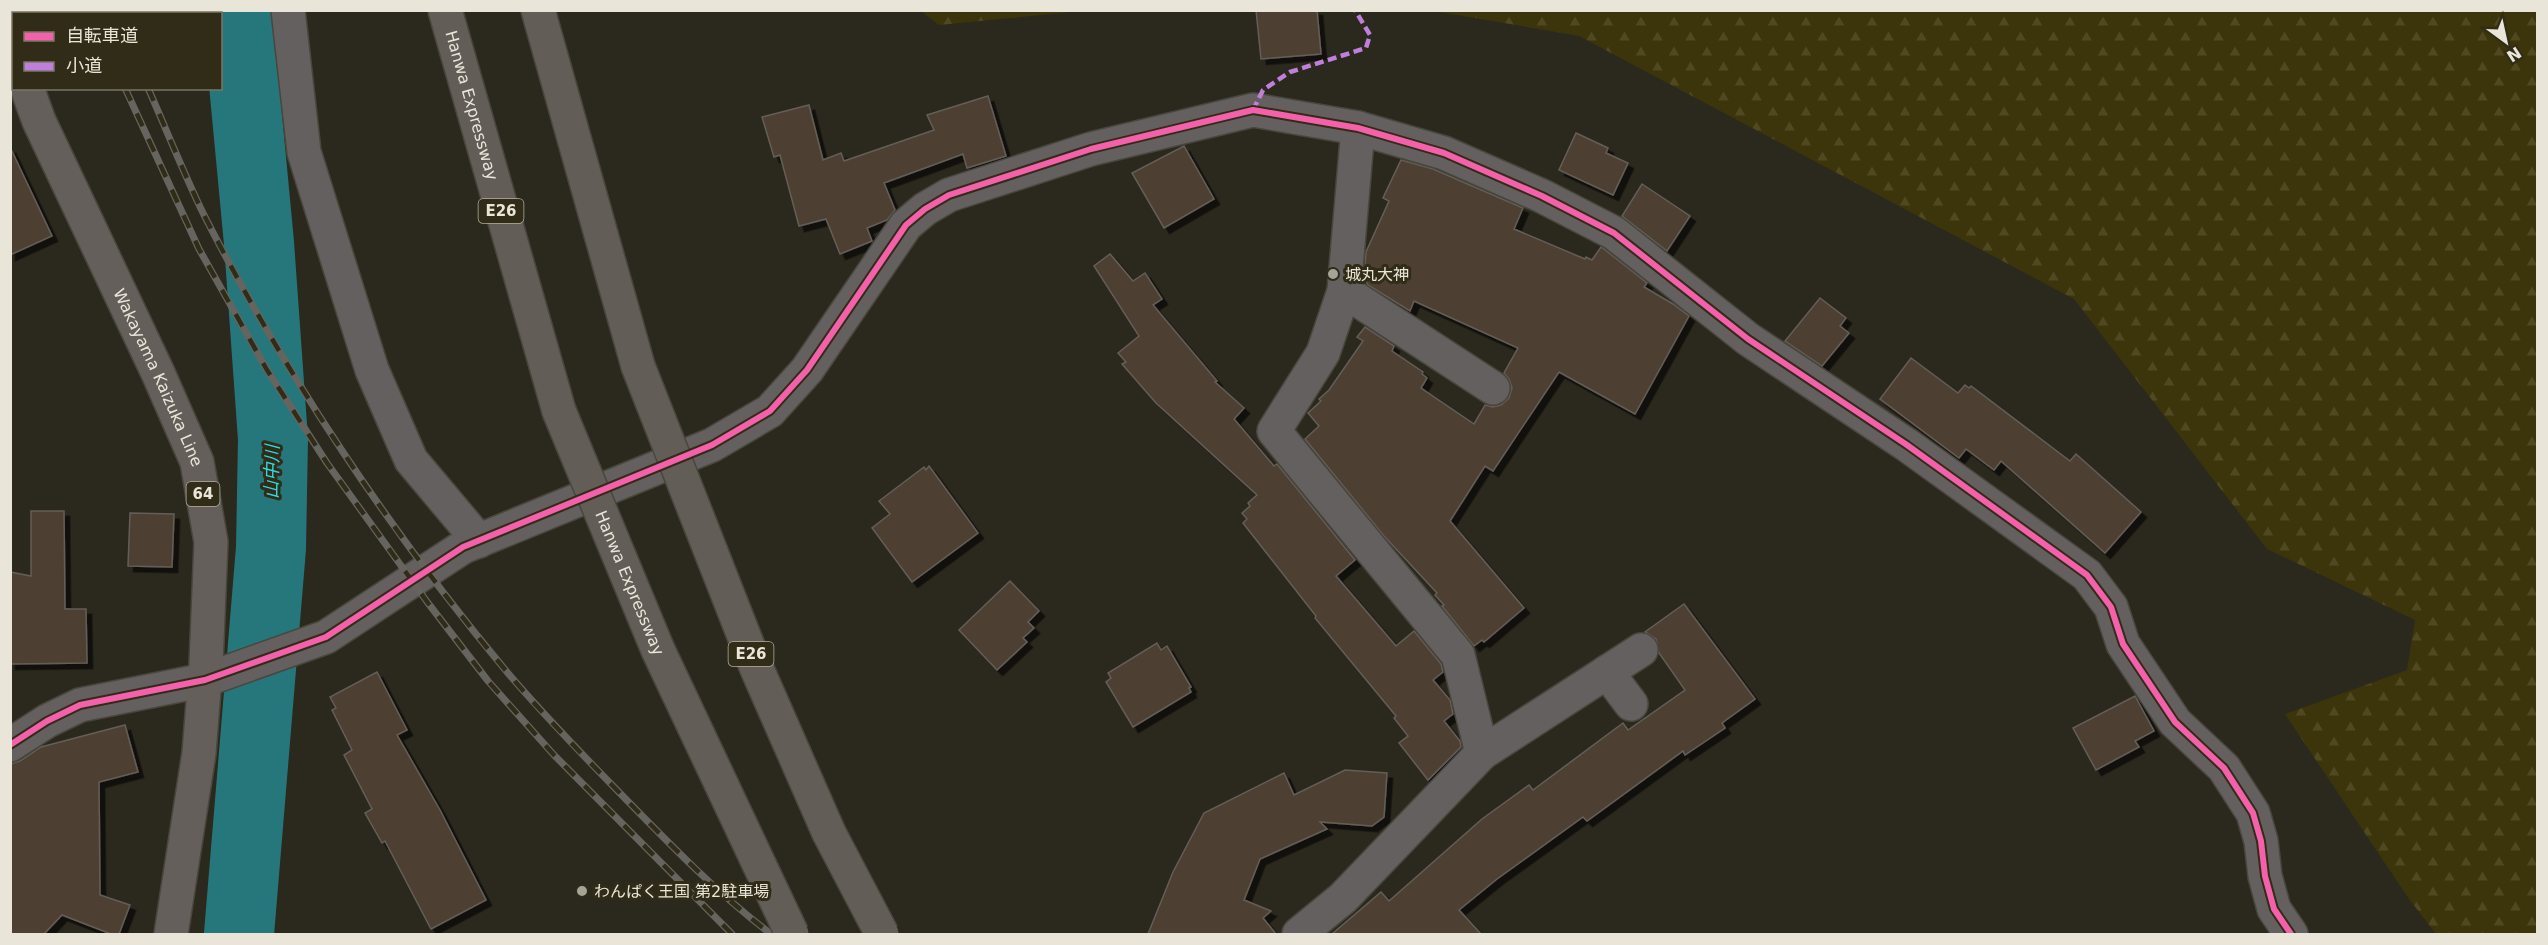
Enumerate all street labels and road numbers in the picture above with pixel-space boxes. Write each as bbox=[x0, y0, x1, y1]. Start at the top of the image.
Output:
street label: Hanwa Expressway bbox=[441, 28, 502, 182]
road number: E26 bbox=[478, 199, 524, 223]
street label: Wakayama Kaizuka Line bbox=[109, 285, 207, 469]
road number: 64 bbox=[186, 482, 220, 506]
street label: Hanwa Expressway bbox=[591, 508, 668, 659]
road number: E26 bbox=[728, 642, 774, 666]

